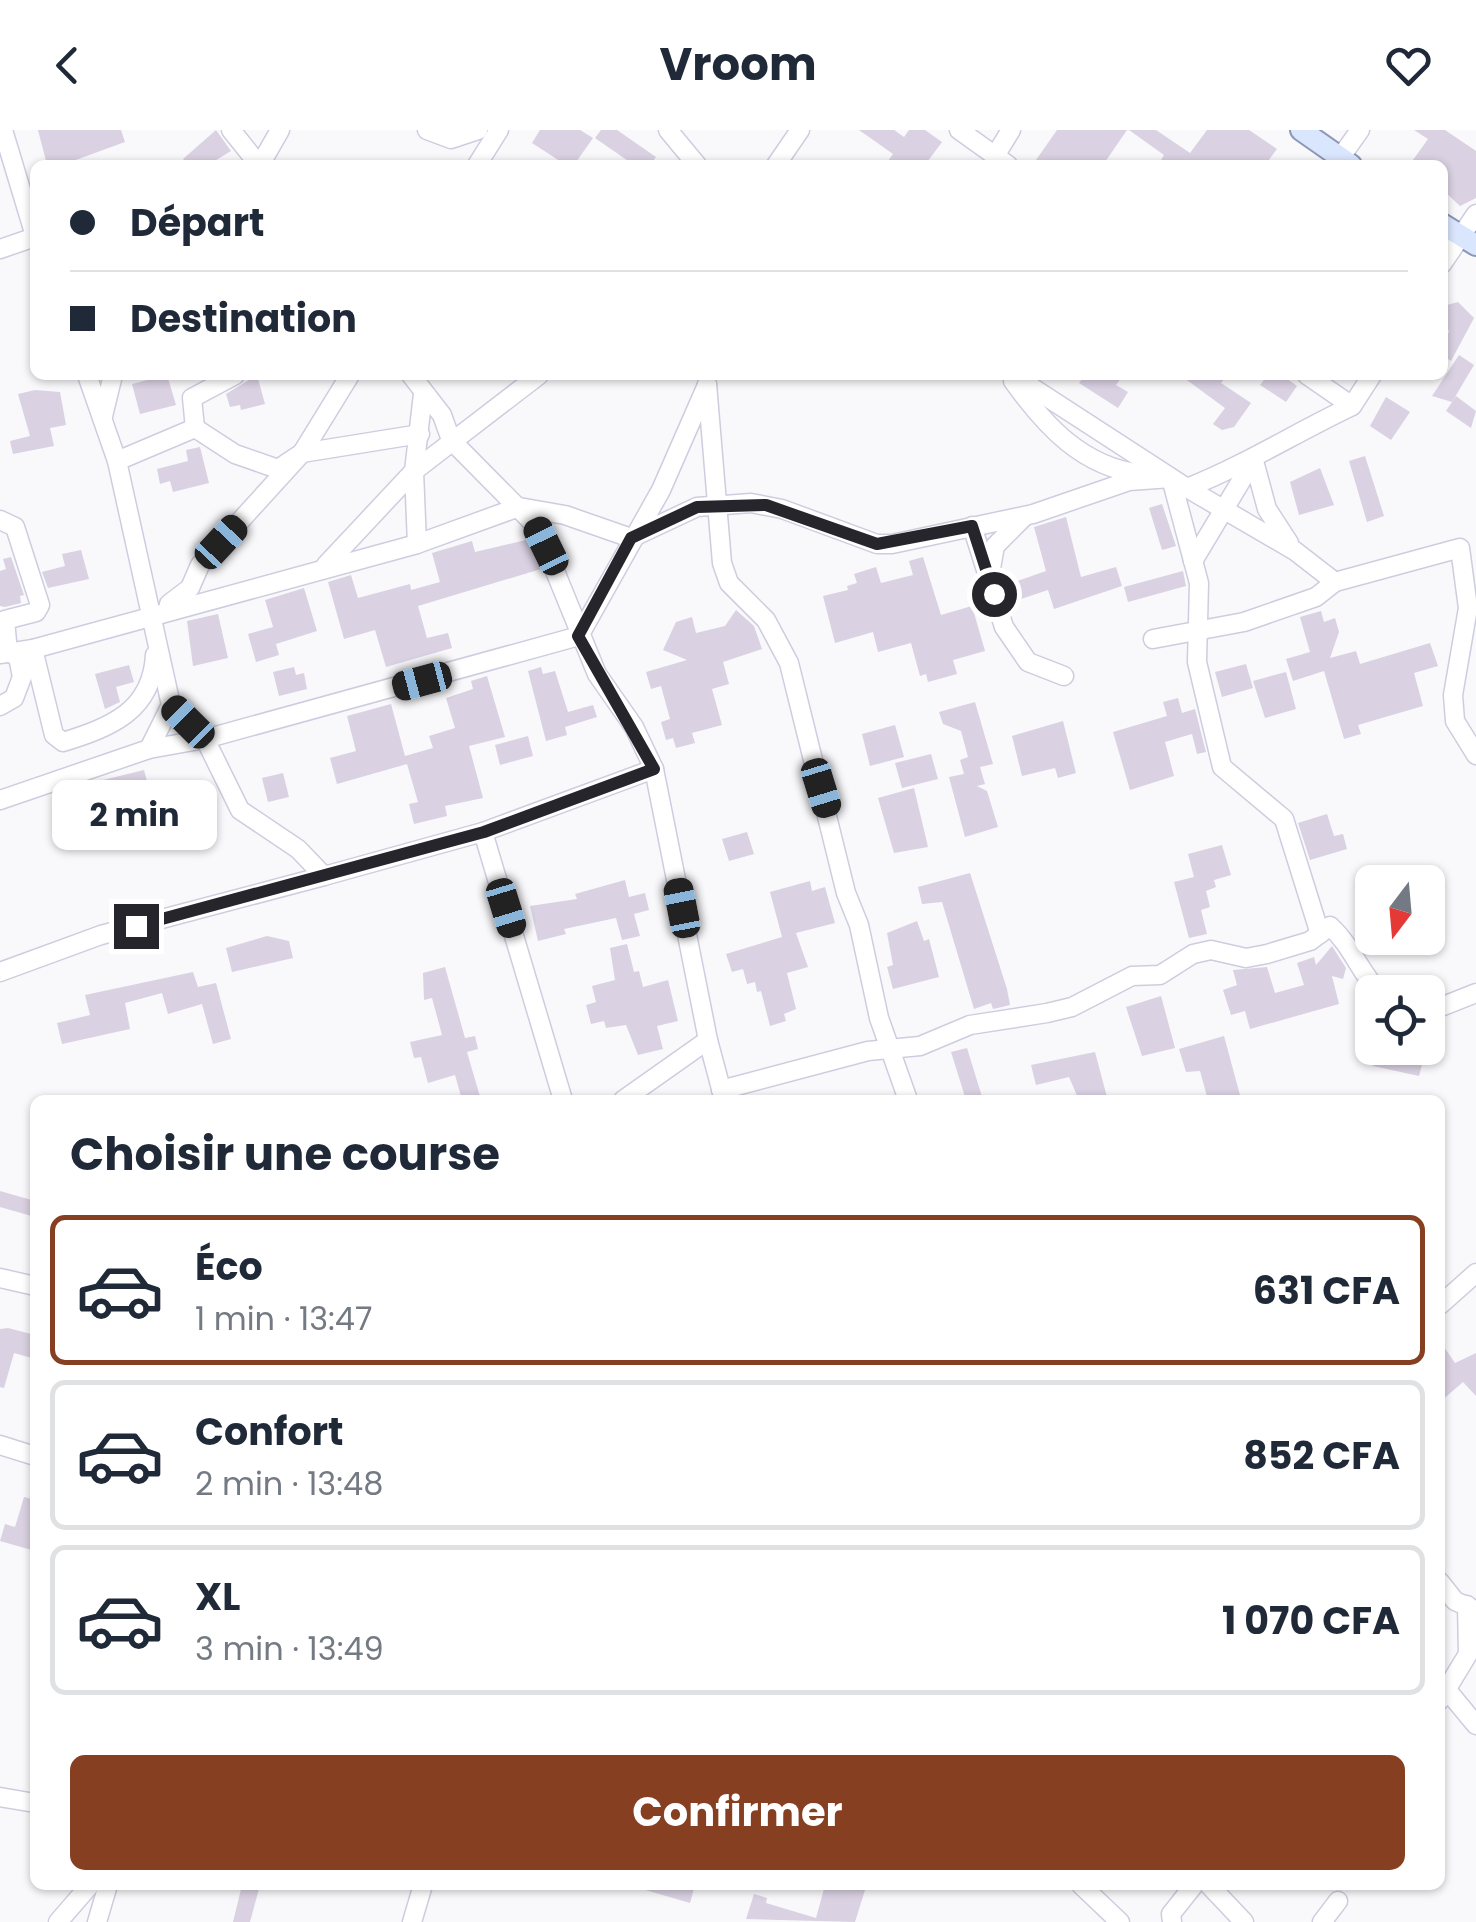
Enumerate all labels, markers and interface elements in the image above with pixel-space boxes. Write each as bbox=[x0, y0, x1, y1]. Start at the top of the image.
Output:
text: Vroom bbox=[659, 33, 817, 96]
icon: back bbox=[40, 38, 95, 93]
icon: heart bbox=[1381, 38, 1436, 93]
text: Départ bbox=[130, 196, 264, 249]
text: Destination bbox=[130, 292, 357, 345]
car bbox=[190, 510, 252, 574]
car bbox=[519, 512, 573, 580]
route start bbox=[972, 572, 1017, 617]
car bbox=[389, 659, 455, 703]
car bbox=[156, 690, 220, 754]
car bbox=[798, 755, 844, 821]
callout: 2 min bbox=[54, 781, 218, 851]
text: 2 min bbox=[90, 792, 179, 837]
north arrow bbox=[1355, 865, 1445, 955]
map controls bbox=[1355, 865, 1445, 1065]
car bbox=[483, 875, 529, 941]
car bbox=[662, 876, 702, 940]
route end bbox=[114, 904, 159, 949]
button: locate bbox=[1355, 975, 1445, 1065]
text: Choisir une course bbox=[70, 1123, 500, 1186]
text: Éco bbox=[195, 1240, 263, 1293]
icon: car bbox=[75, 1245, 165, 1335]
text: 631 CFA bbox=[1253, 1264, 1400, 1317]
text: 1 min · 13:47 bbox=[195, 1296, 372, 1341]
text: Confort bbox=[195, 1405, 343, 1458]
icon: car bbox=[75, 1410, 165, 1500]
text: 852 CFA bbox=[1243, 1429, 1400, 1482]
text: 2 min · 13:48 bbox=[195, 1461, 383, 1506]
text: XL bbox=[195, 1570, 240, 1623]
icon: car bbox=[75, 1575, 165, 1665]
text: 1 070 CFA bbox=[1222, 1594, 1400, 1647]
text: 3 min · 13:49 bbox=[195, 1626, 384, 1671]
button: Confirmer bbox=[70, 1755, 1405, 1870]

